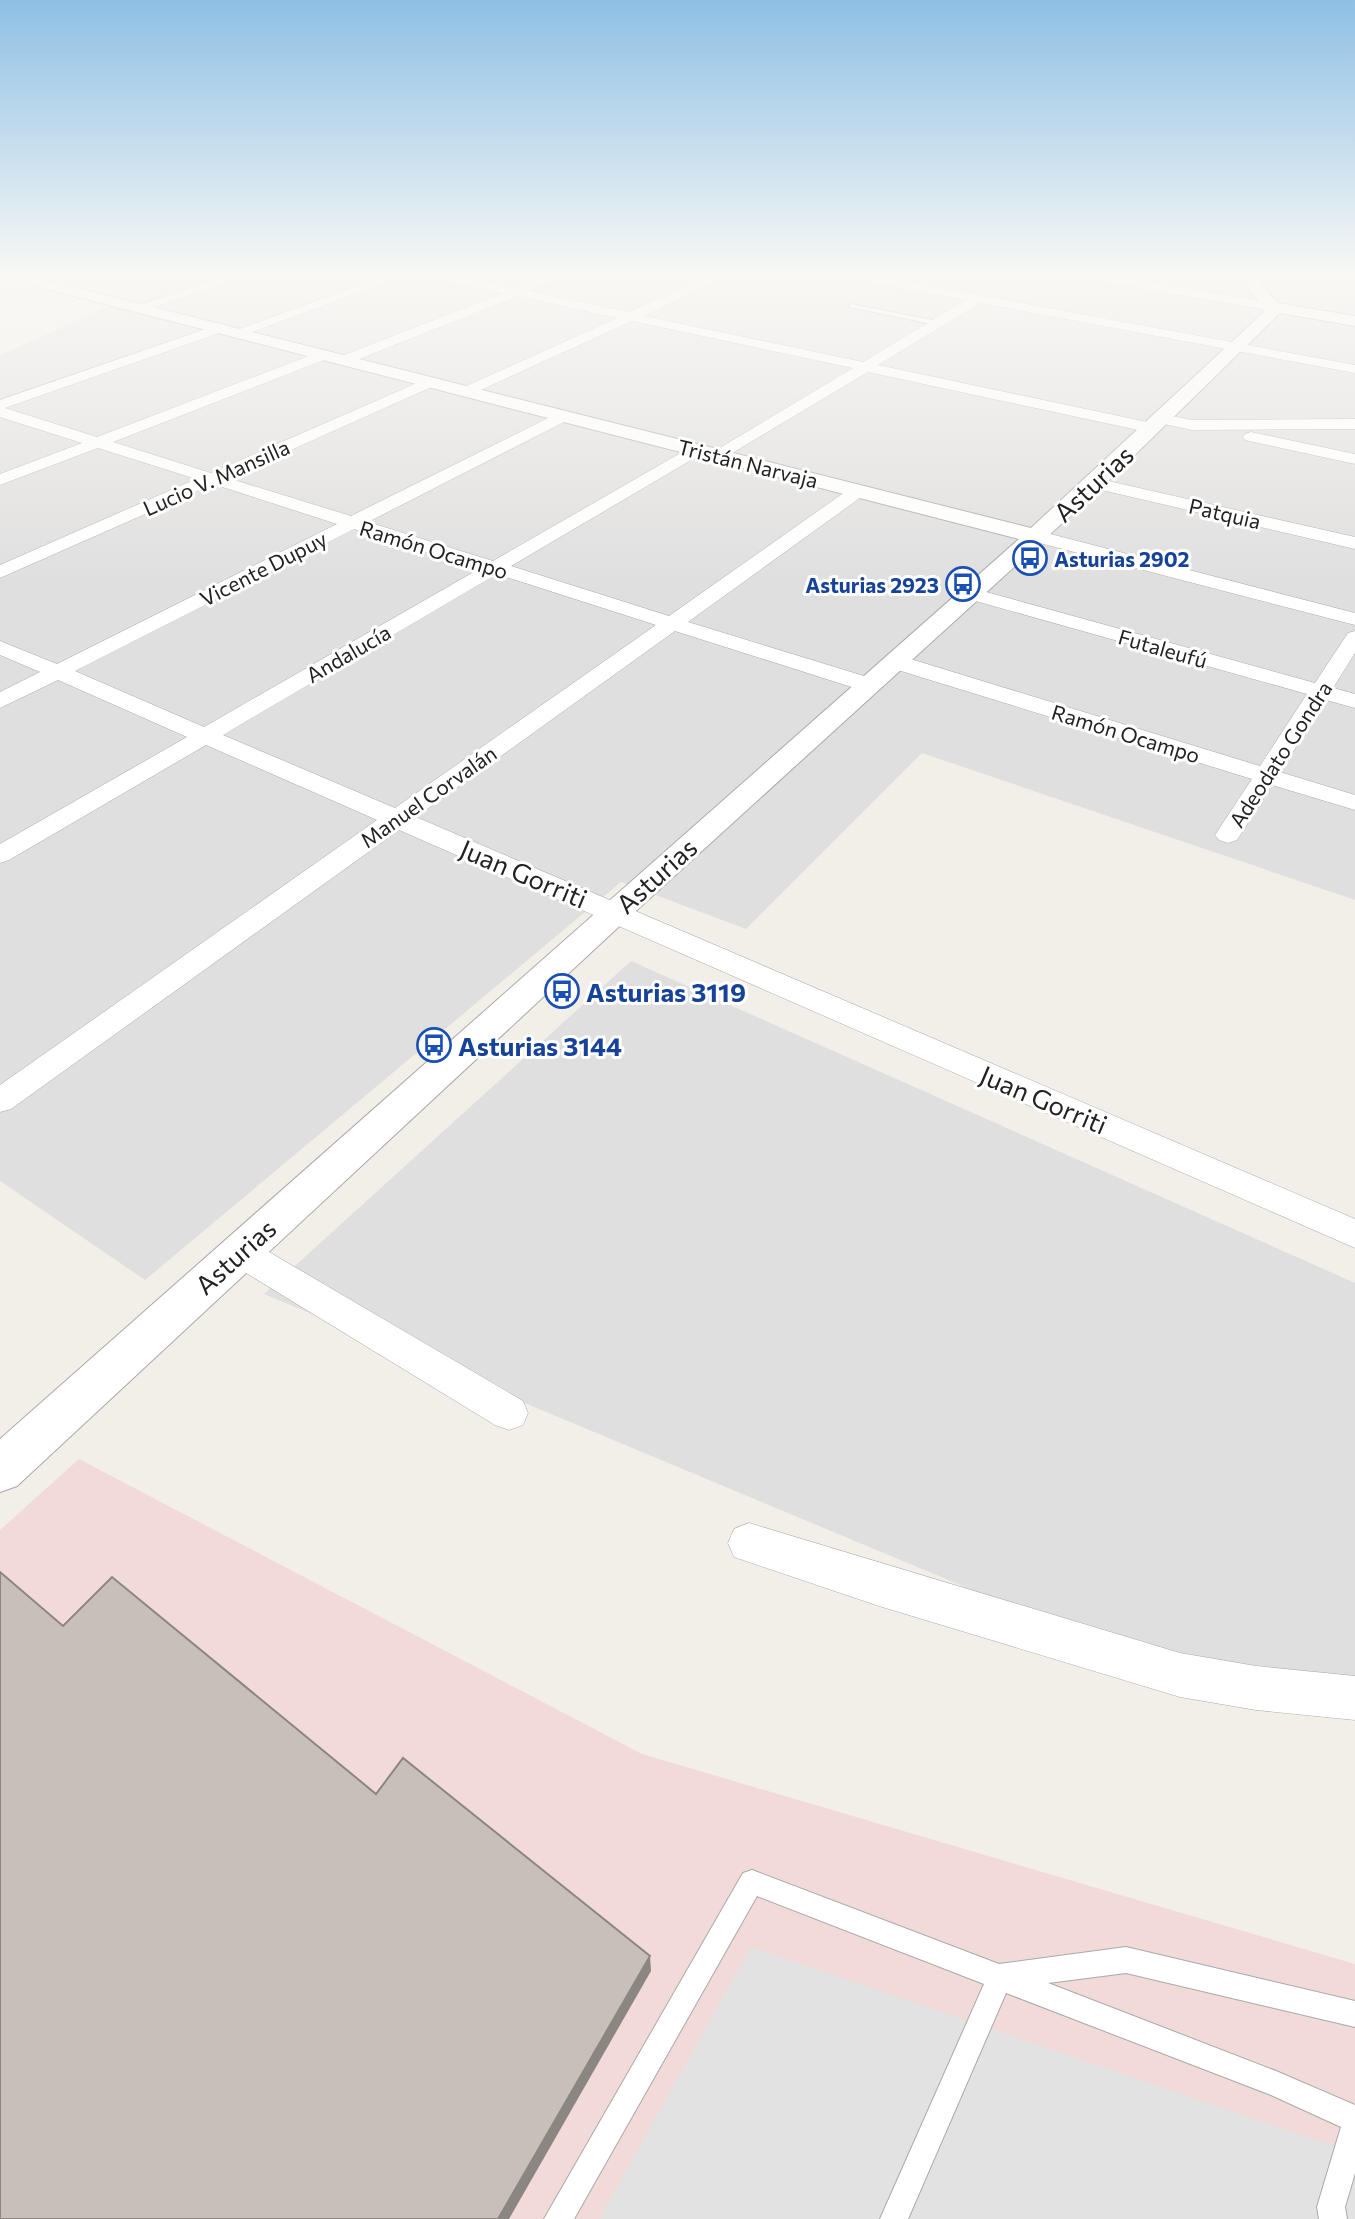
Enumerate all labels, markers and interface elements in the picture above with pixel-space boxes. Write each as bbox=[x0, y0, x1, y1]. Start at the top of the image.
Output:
street label: Lucio V. Mansilla bbox=[139, 433, 293, 521]
street label: Tristán Narvaja bbox=[675, 433, 821, 493]
street label: Asturias bbox=[1047, 438, 1139, 528]
street label: Patquia bbox=[1187, 493, 1263, 533]
street label: Ramón Ocampo bbox=[357, 515, 511, 583]
street label: Vicente Dupuy bbox=[195, 525, 331, 611]
bus stop icon: Asturias 2902 bbox=[1011, 539, 1049, 577]
place label: Asturias 2902 bbox=[1054, 546, 1190, 571]
bus stop icon: Asturias 2923 bbox=[944, 565, 982, 603]
place label: Asturias 2923 bbox=[805, 572, 939, 597]
street label: Andalucía bbox=[301, 619, 395, 687]
street label: Futaleufú bbox=[1116, 623, 1210, 673]
street label: Adeodato Gondra bbox=[1223, 676, 1337, 832]
street label: Ramón Ocampo bbox=[1049, 699, 1203, 767]
street label: Manuel Corvalán bbox=[355, 740, 501, 852]
street label: Asturias bbox=[609, 831, 703, 919]
street label: Juan Gorriti bbox=[456, 832, 592, 914]
bus stop icon: Asturias 3119 bbox=[543, 972, 581, 1010]
place label: Asturias 3119 bbox=[586, 976, 746, 1007]
bus stop icon: Asturias 3144 bbox=[415, 1026, 453, 1064]
place label: Asturias 3144 bbox=[458, 1030, 622, 1061]
street label: Juan Gorriti bbox=[976, 1058, 1112, 1140]
street label: Asturias bbox=[188, 1212, 282, 1300]

